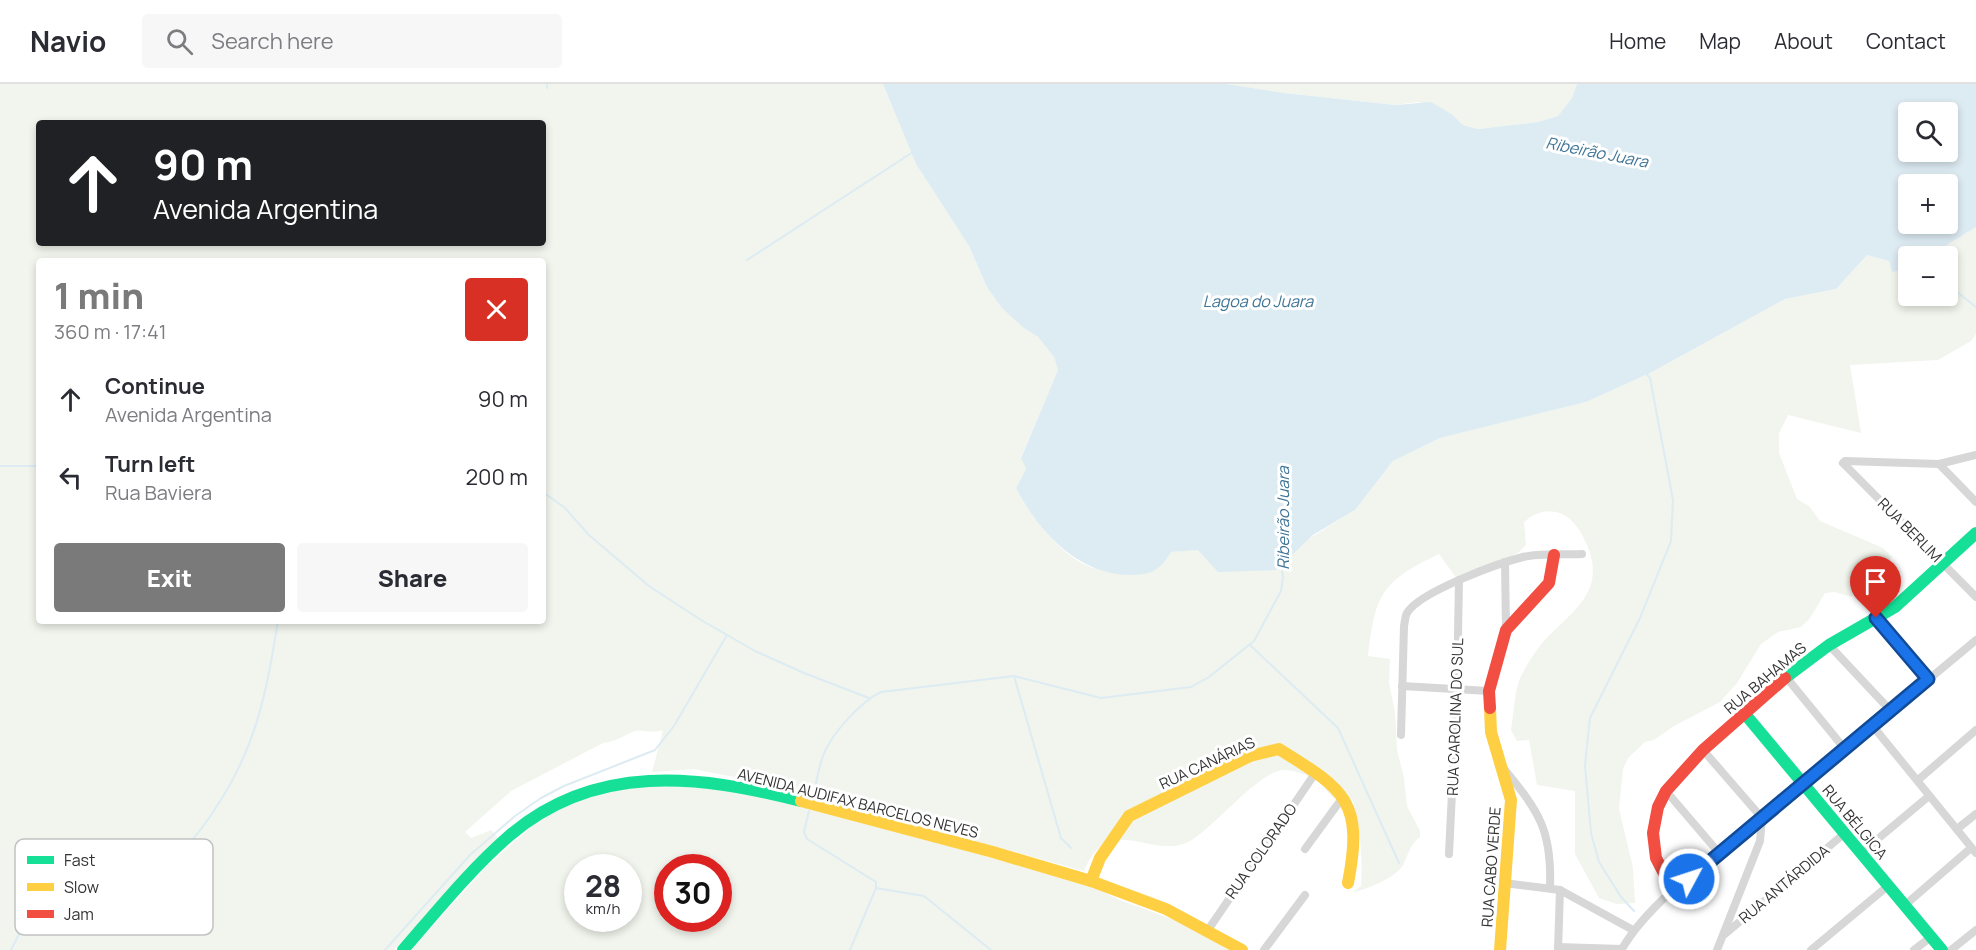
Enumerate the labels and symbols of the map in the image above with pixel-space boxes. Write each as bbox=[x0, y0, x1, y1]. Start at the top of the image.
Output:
water label: Ribeirão Juara bbox=[1544, 131, 1651, 173]
water label: Lagoa do Juara bbox=[1203, 290, 1314, 312]
water label: Ribeirão Juara bbox=[1272, 465, 1294, 570]
street label: RUA BERLIM bbox=[1873, 493, 1947, 567]
pin bbox=[1850, 556, 1901, 618]
street label: RUA BAHAMAS bbox=[1719, 637, 1811, 719]
street label: RUA CAROLINA DO SUL bbox=[1442, 638, 1468, 796]
street label: RUA CANÁRIAS bbox=[1156, 732, 1258, 794]
street label: AVENIDA AUDIFAX BARCELOS NEVES bbox=[735, 763, 981, 843]
street label: RUA BÉLGICA bbox=[1818, 780, 1893, 864]
street label: RUA COLORADO bbox=[1220, 799, 1302, 903]
street label: RUA CABO VERDE bbox=[1476, 806, 1506, 928]
legend bbox=[15, 839, 213, 935]
street label: RUA ANTÁRDIDA bbox=[1734, 840, 1834, 928]
position arrow bbox=[1657, 847, 1721, 911]
text: Fast bbox=[64, 849, 95, 871]
speed limit sign: 30 bbox=[654, 854, 732, 932]
text: Slow bbox=[64, 876, 99, 898]
text: Jam bbox=[64, 903, 94, 925]

